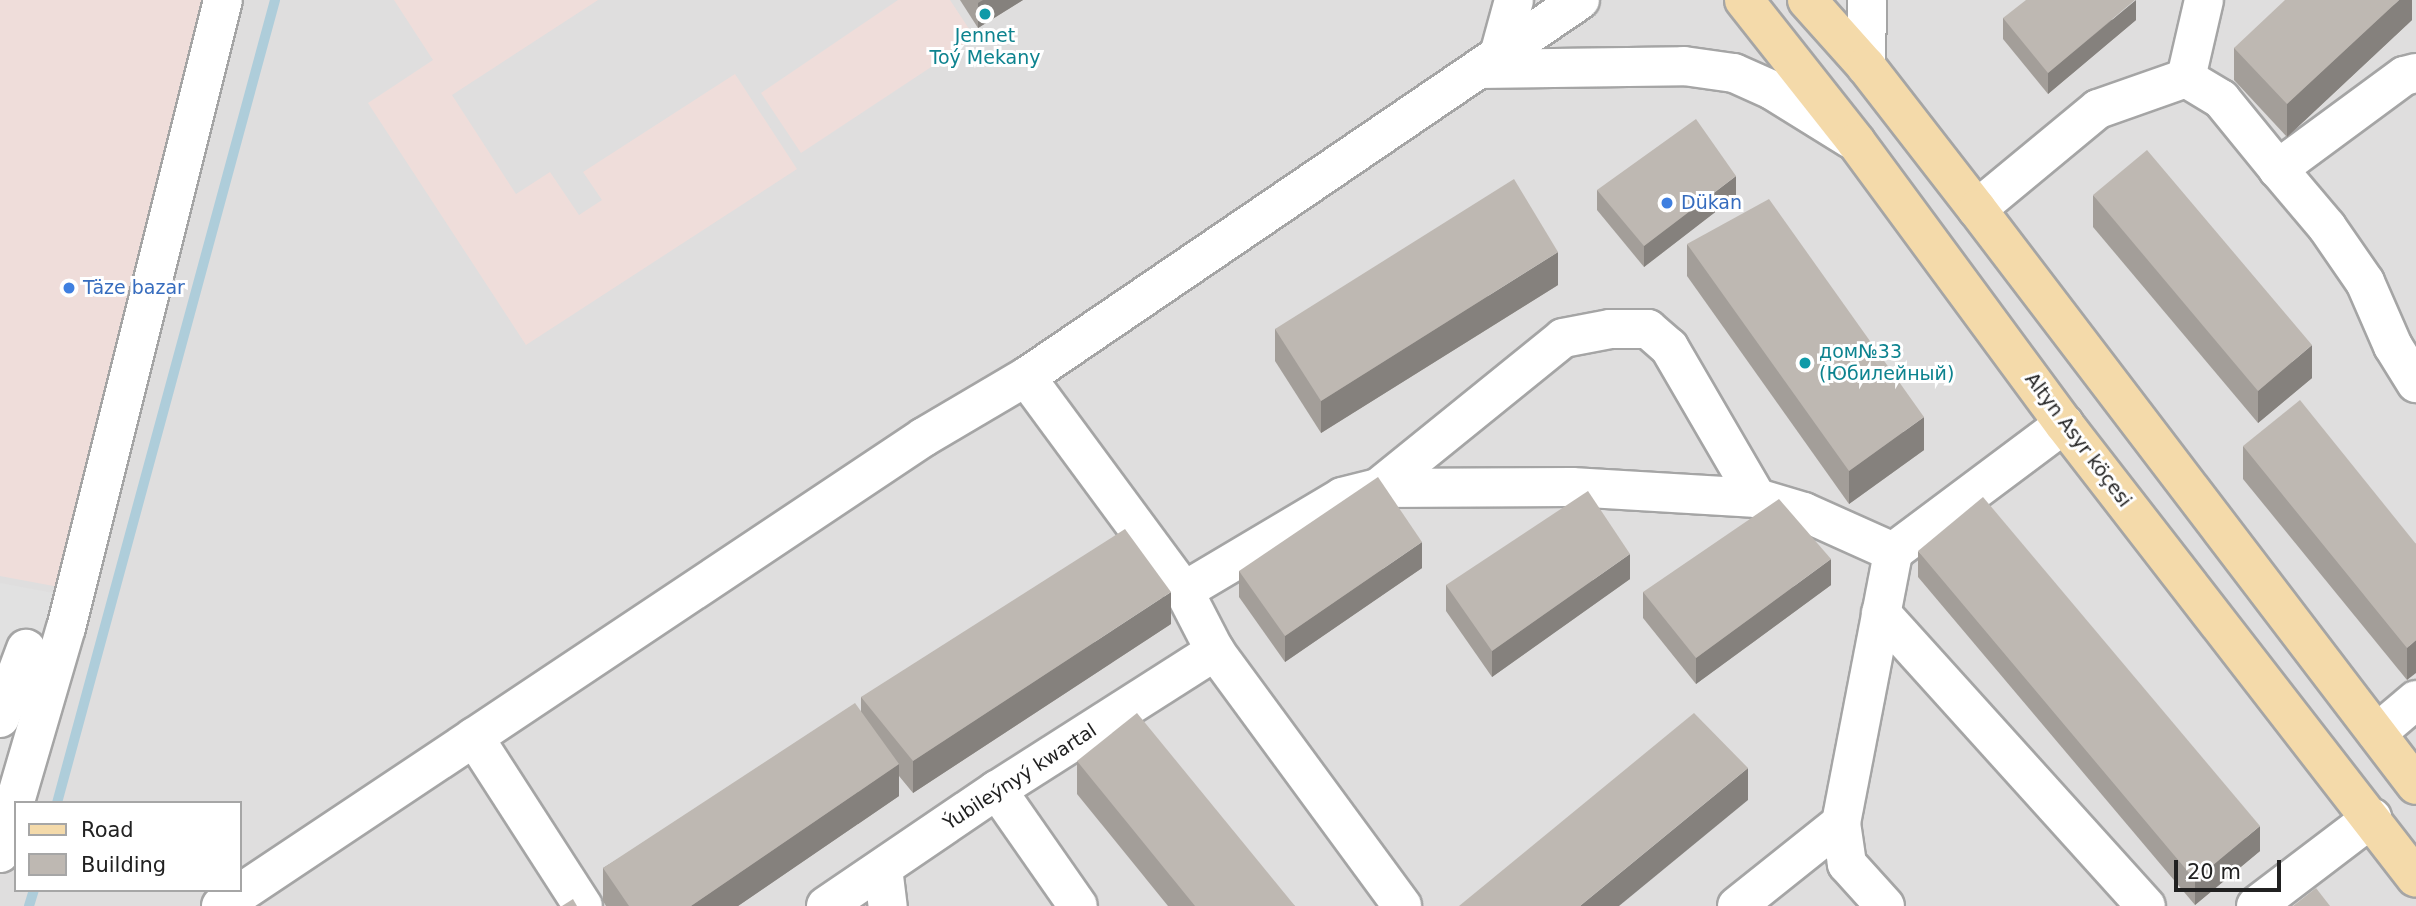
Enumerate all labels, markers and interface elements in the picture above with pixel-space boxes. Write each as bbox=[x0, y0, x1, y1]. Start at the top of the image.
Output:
marker: Jennet Toý Mekany bbox=[977, 6, 993, 22]
place label: Jennet Toý Mekany bbox=[930, 25, 1040, 69]
place label: Dükan bbox=[1681, 192, 1742, 214]
marker: Dükan bbox=[1659, 195, 1675, 211]
place label: Täze bazar bbox=[83, 277, 185, 299]
marker: Täze bazar bbox=[61, 280, 77, 296]
place label: дом№33 (Юбилейный) bbox=[1819, 341, 1954, 385]
marker: дом№33 (Юбилейный) bbox=[1797, 355, 1813, 371]
street label: Altyn Asyr köçesi bbox=[2020, 368, 2136, 512]
street label: Ýubileýnyý kwartal bbox=[939, 719, 1101, 835]
legend bbox=[14, 801, 242, 892]
text: Road bbox=[81, 818, 134, 842]
scale bar bbox=[2178, 846, 2285, 890]
text: Building bbox=[81, 853, 166, 877]
text: 20 m bbox=[2187, 860, 2241, 884]

